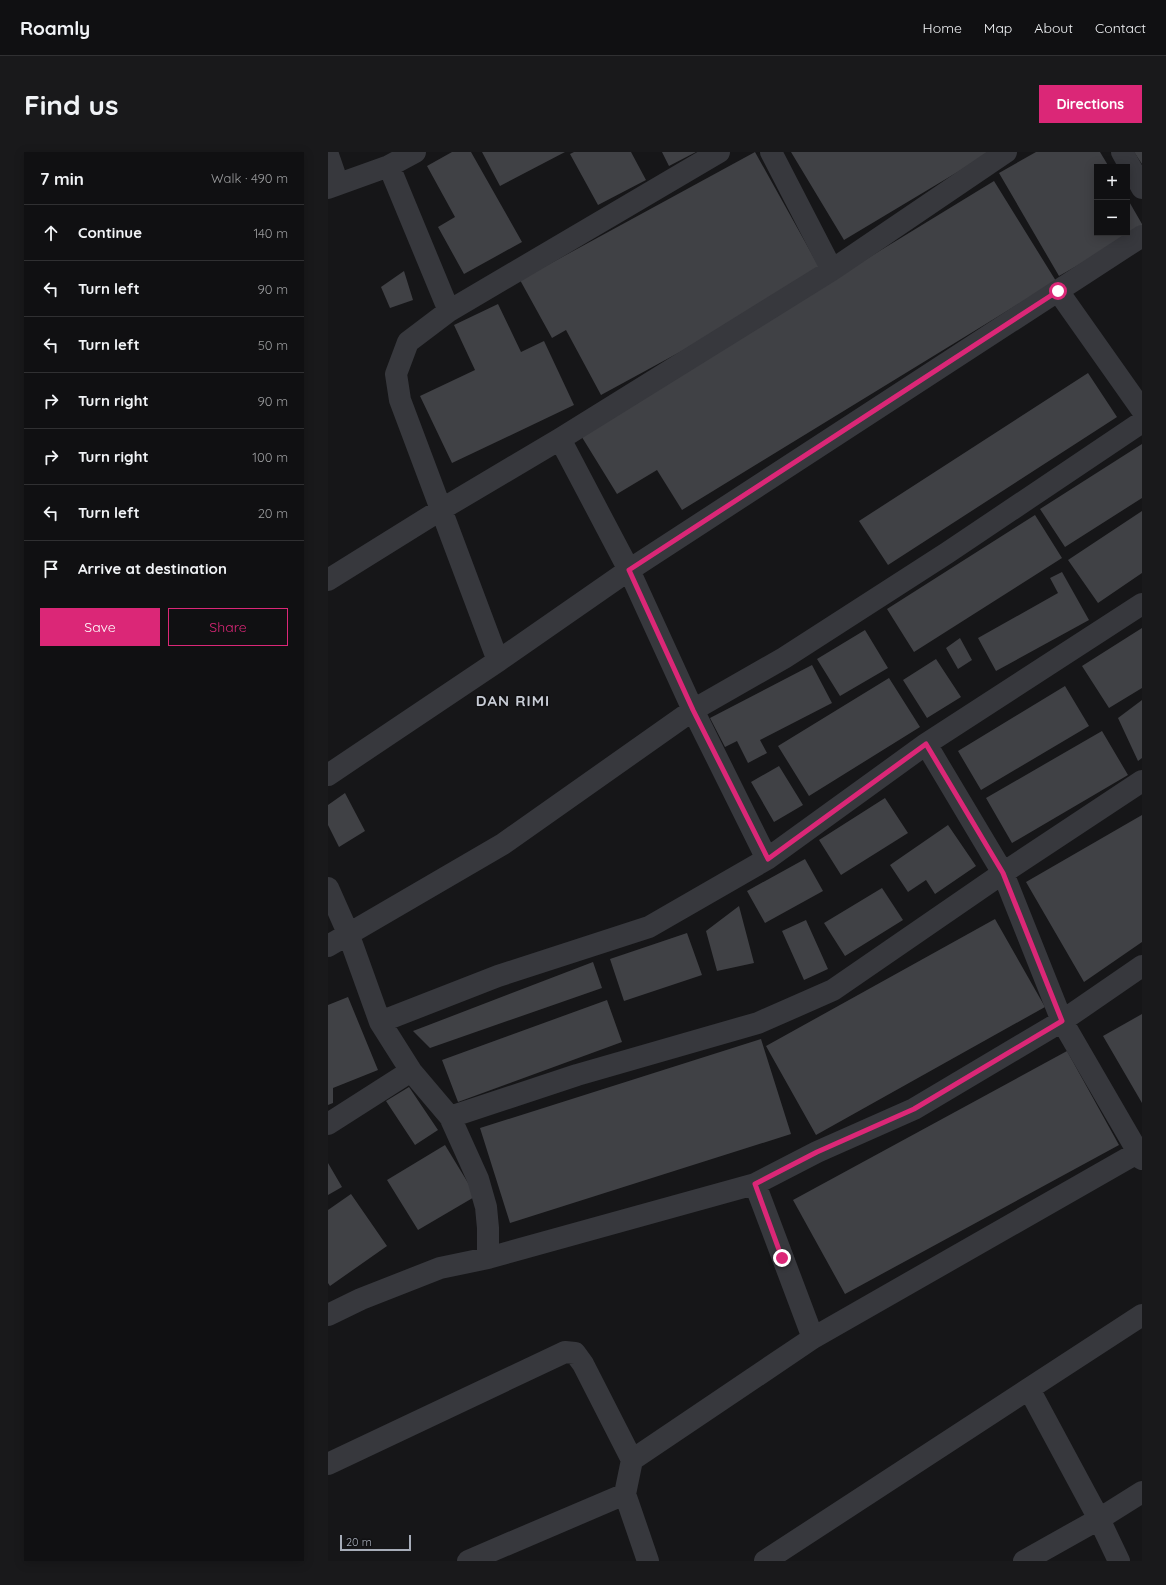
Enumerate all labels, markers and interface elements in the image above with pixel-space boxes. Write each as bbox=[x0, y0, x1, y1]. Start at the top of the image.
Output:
text: Roamly bbox=[20, 16, 90, 40]
text: Home bbox=[923, 19, 962, 37]
text: Map bbox=[984, 19, 1012, 37]
text: About bbox=[1034, 19, 1073, 37]
text: Contact bbox=[1095, 19, 1146, 37]
button: Directions bbox=[1039, 85, 1142, 123]
text: Find us bbox=[24, 87, 118, 122]
map controls bbox=[1094, 164, 1130, 236]
button: + bbox=[1094, 164, 1130, 200]
text: 7 min bbox=[40, 168, 84, 189]
text: Walk · 490 m bbox=[211, 170, 288, 186]
button: − bbox=[1094, 200, 1130, 236]
icon: ahead bbox=[40, 222, 62, 244]
text: Continue bbox=[78, 223, 142, 242]
text: 140 m bbox=[253, 225, 288, 241]
icon: left bbox=[40, 278, 62, 300]
text: Turn left bbox=[78, 279, 140, 298]
text: 90 m bbox=[258, 281, 288, 297]
route start bbox=[1049, 282, 1067, 300]
icon: left bbox=[40, 334, 62, 356]
text: Turn left bbox=[78, 335, 140, 354]
text: 50 m bbox=[258, 337, 288, 353]
icon: right bbox=[40, 390, 62, 412]
text: Turn right bbox=[78, 391, 149, 410]
text: 90 m bbox=[258, 393, 288, 409]
icon: right bbox=[40, 446, 62, 468]
text: Turn right bbox=[78, 447, 149, 466]
text: 100 m bbox=[252, 449, 288, 465]
icon: left bbox=[40, 502, 62, 524]
text: Turn left bbox=[78, 503, 140, 522]
text: 20 m bbox=[258, 505, 288, 521]
icon: arrive bbox=[40, 558, 62, 580]
text: Arrive at destination bbox=[78, 559, 227, 578]
button: Save bbox=[40, 608, 160, 646]
button: Share bbox=[168, 608, 288, 646]
district label: DAN RIMI bbox=[476, 691, 550, 710]
route end bbox=[773, 1249, 791, 1267]
scale bar bbox=[340, 1533, 411, 1552]
text: 20 m bbox=[346, 1535, 372, 1549]

